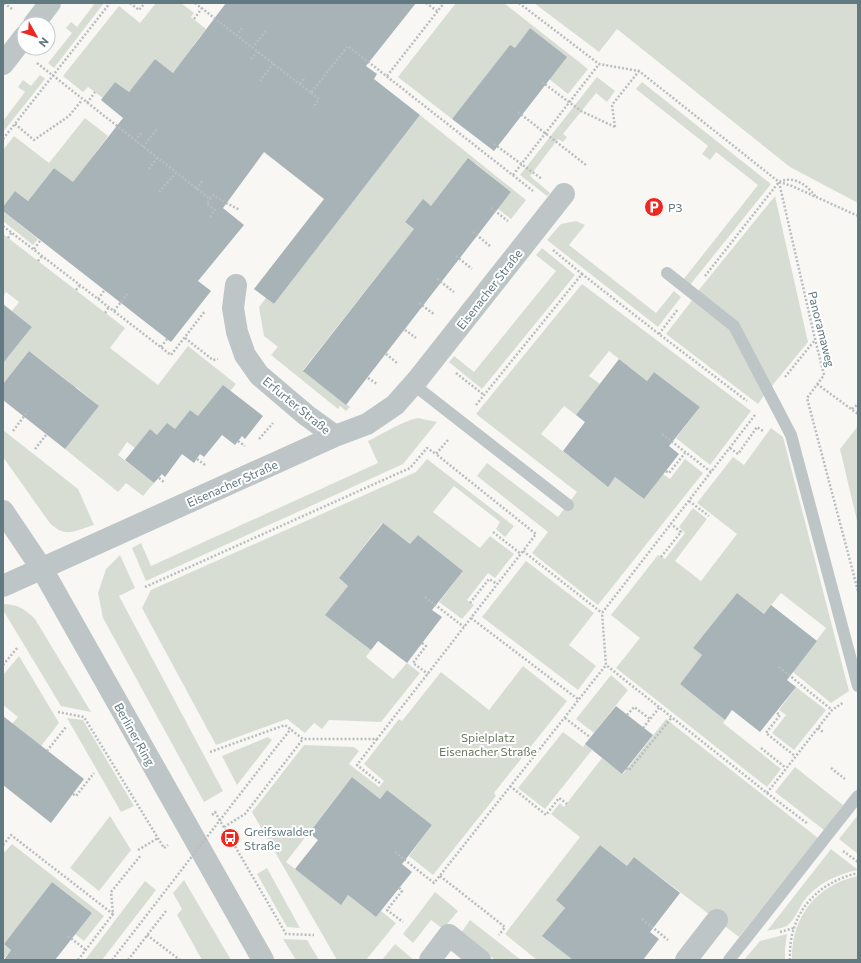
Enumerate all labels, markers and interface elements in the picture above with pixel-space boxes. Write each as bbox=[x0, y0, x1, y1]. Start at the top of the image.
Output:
north arrow bbox=[16, 16, 56, 56]
text: N bbox=[37, 35, 52, 50]
parking icon: P3 bbox=[643, 196, 665, 218]
place label: P3 bbox=[668, 200, 683, 214]
street label: Eisenacher Straße bbox=[453, 246, 525, 332]
street label: Panoramaweg bbox=[806, 290, 838, 369]
street label: Erfurter Straße bbox=[260, 374, 334, 436]
street label: Eisenacher Straße bbox=[184, 457, 280, 509]
street label: Berliner Ring bbox=[112, 700, 158, 768]
park label: Spielplatz Eisenacher Straße bbox=[439, 730, 537, 758]
place label: Greifswalder Straße bbox=[244, 824, 314, 852]
bus stop icon: Greifswalder Straße bbox=[219, 827, 241, 849]

